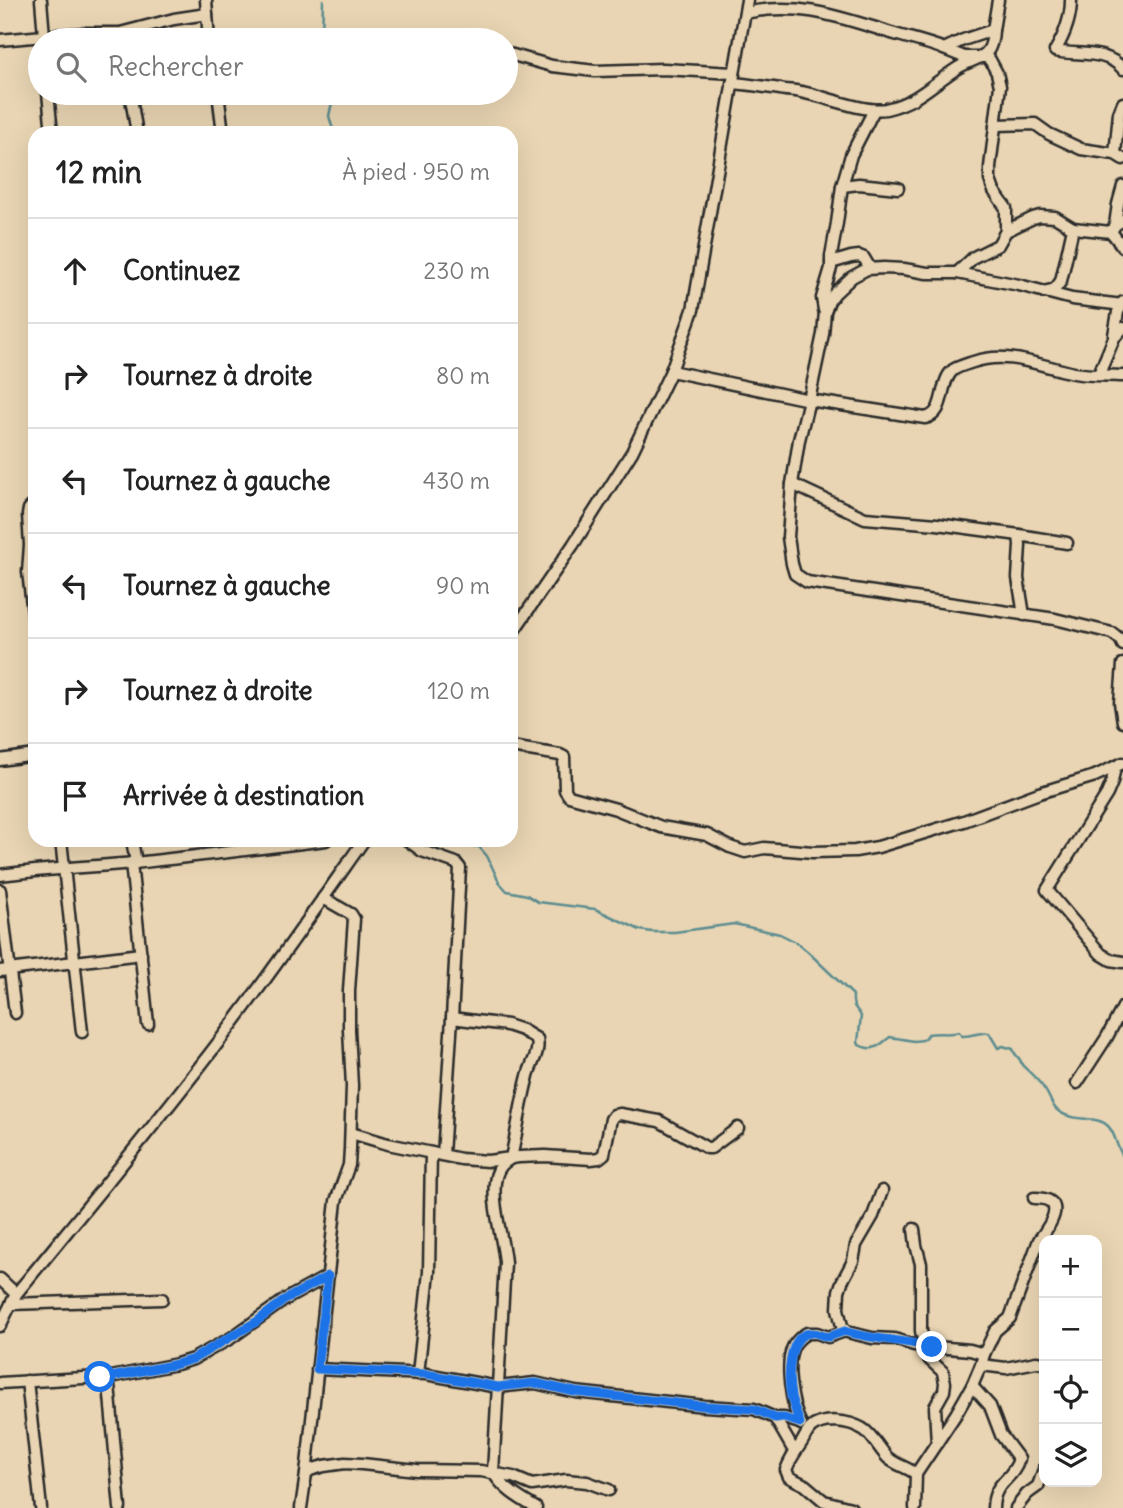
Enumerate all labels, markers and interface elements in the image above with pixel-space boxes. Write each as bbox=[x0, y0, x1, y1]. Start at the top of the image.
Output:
search box bbox=[28, 28, 518, 105]
icon: search bbox=[52, 48, 90, 86]
text: Rechercher bbox=[108, 50, 244, 83]
text: 12 min bbox=[56, 153, 142, 191]
text: À pied · 950 m bbox=[342, 157, 490, 186]
icon: ahead bbox=[56, 252, 94, 290]
text: Continuez bbox=[123, 254, 240, 287]
text: 230 m bbox=[424, 256, 490, 285]
icon: right bbox=[56, 357, 94, 395]
text: Tournez à droite bbox=[123, 359, 313, 392]
text: 80 m bbox=[436, 361, 490, 390]
icon: left bbox=[56, 462, 94, 500]
text: Tournez à gauche bbox=[123, 464, 331, 497]
text: 430 m bbox=[423, 466, 490, 495]
icon: left bbox=[56, 567, 94, 605]
text: Tournez à gauche bbox=[123, 569, 331, 602]
text: 90 m bbox=[436, 571, 490, 600]
icon: right bbox=[56, 672, 94, 710]
text: Tournez à droite bbox=[123, 674, 313, 707]
text: 120 m bbox=[427, 676, 490, 705]
icon: arrive bbox=[56, 777, 94, 815]
text: Arrivée à destination bbox=[123, 779, 364, 812]
map controls bbox=[1039, 1235, 1102, 1487]
button: + bbox=[1039, 1235, 1102, 1298]
button: − bbox=[1039, 1298, 1102, 1361]
route end bbox=[916, 1331, 947, 1362]
route start bbox=[84, 1361, 115, 1392]
button: locate bbox=[1039, 1361, 1102, 1424]
button: layers bbox=[1039, 1424, 1102, 1487]

